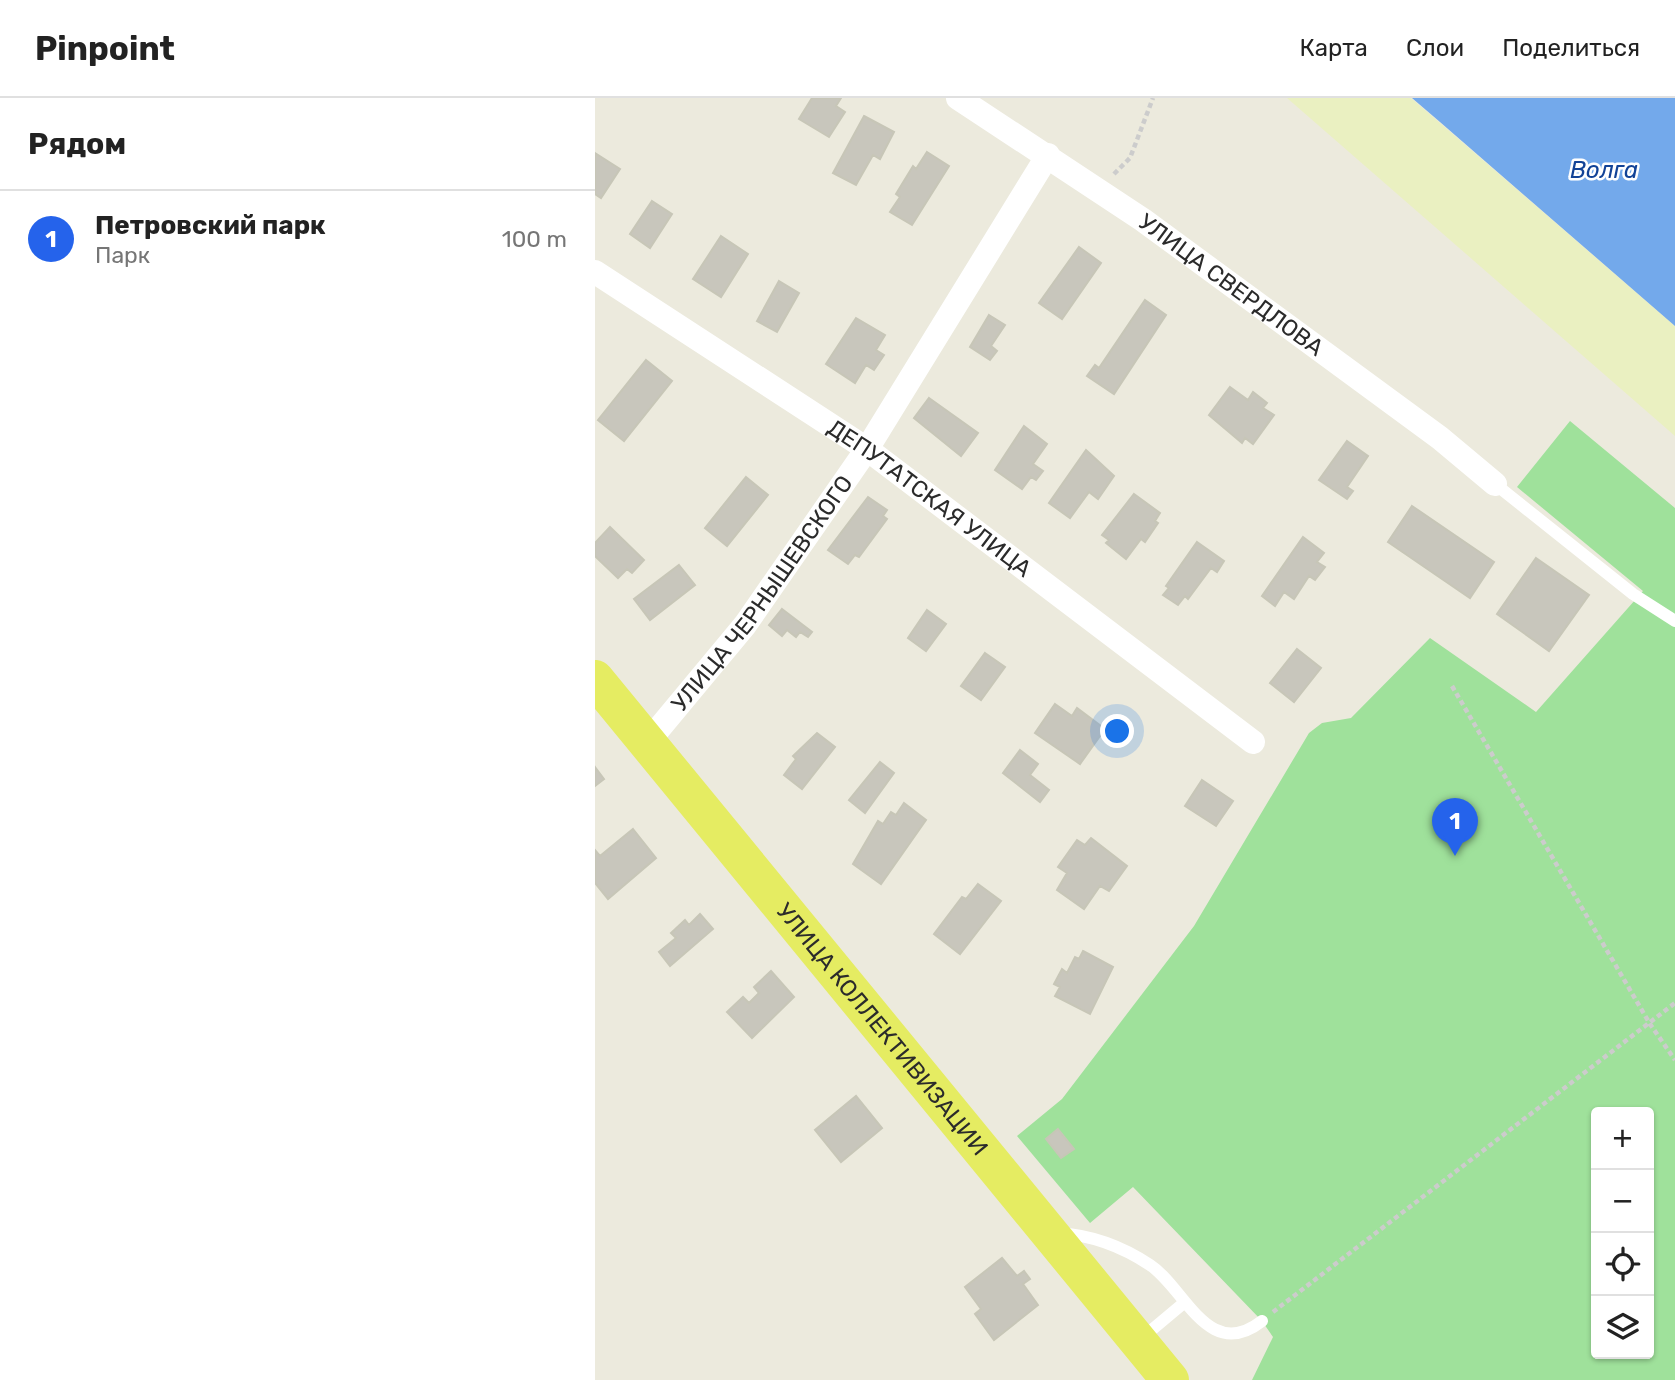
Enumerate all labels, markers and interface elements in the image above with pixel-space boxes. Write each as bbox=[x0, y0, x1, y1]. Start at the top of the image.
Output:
text: Pinpoint bbox=[35, 29, 175, 68]
text: Карта bbox=[1299, 34, 1368, 62]
text: Слои bbox=[1406, 34, 1464, 62]
text: Поделиться bbox=[1502, 34, 1640, 62]
text: Рядом bbox=[28, 126, 126, 162]
water label: Волга bbox=[1570, 156, 1638, 184]
street label: УЛИЦА СВЕРДЛОВА bbox=[1133, 208, 1329, 362]
text: Петровский парк bbox=[95, 210, 326, 241]
text: 1 bbox=[45, 225, 57, 253]
text: 100 m bbox=[502, 225, 567, 253]
text: Парк bbox=[95, 241, 150, 269]
street label: ДЕПУТАТСКАЯ УЛИЦА bbox=[822, 413, 1037, 583]
street label: УЛИЦА ЧЕРНЫШЕВСКОГО bbox=[665, 470, 858, 717]
your location bbox=[1100, 714, 1134, 748]
pin: 1 bbox=[1432, 798, 1478, 856]
street label: УЛИЦА КОЛЛЕКТИВИЗАЦИИ bbox=[771, 897, 994, 1161]
map controls bbox=[1591, 1107, 1654, 1359]
button: + bbox=[1591, 1107, 1654, 1170]
button: − bbox=[1591, 1170, 1654, 1233]
button: locate bbox=[1591, 1233, 1654, 1296]
button: layers bbox=[1591, 1296, 1654, 1359]

